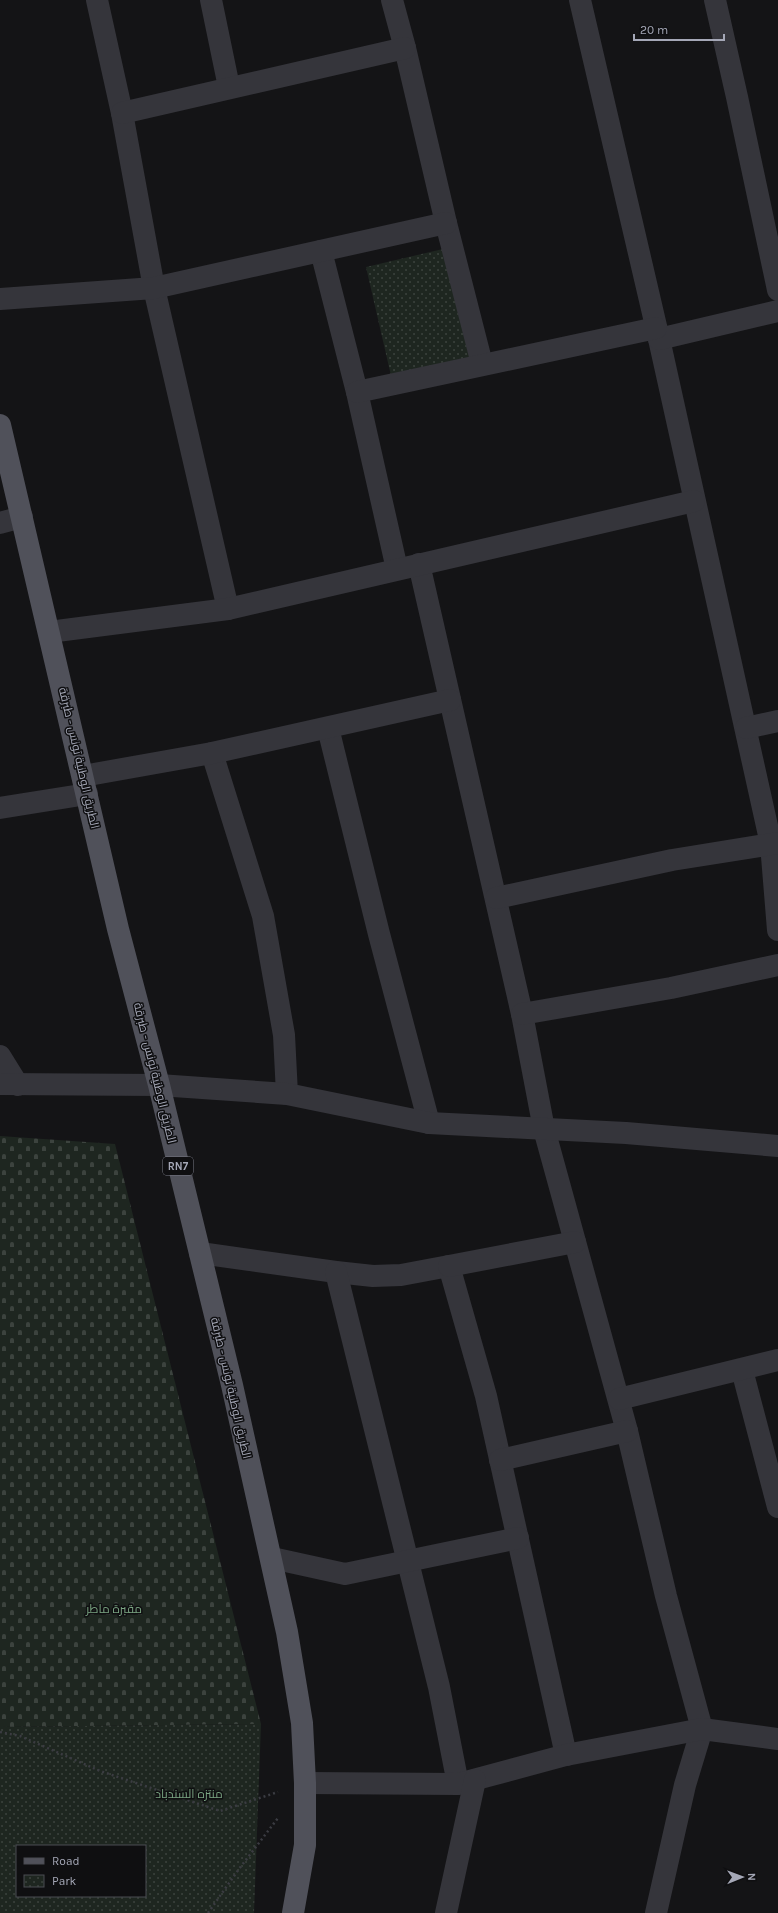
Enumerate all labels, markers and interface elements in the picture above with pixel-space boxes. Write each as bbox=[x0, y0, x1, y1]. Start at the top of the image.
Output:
scale bar bbox=[634, 16, 724, 42]
text: 20 m bbox=[640, 23, 668, 37]
street label: الطريق الوطنية تونس - طبرقة bbox=[56, 686, 102, 830]
street label: الطريق الوطنية تونس - طبرقة bbox=[131, 1001, 179, 1145]
road number: RN7 bbox=[163, 1157, 193, 1175]
street label: الطريق الوطنية تونس - طبرقة bbox=[208, 1316, 254, 1460]
park label: مقبرة ماطر bbox=[85, 1602, 142, 1616]
park label: منتزه السندباد bbox=[155, 1787, 223, 1801]
legend bbox=[16, 1845, 146, 1897]
text: Road bbox=[52, 1854, 80, 1868]
north arrow bbox=[722, 1857, 762, 1897]
text: N bbox=[745, 1873, 758, 1881]
text: Park bbox=[52, 1874, 77, 1888]

